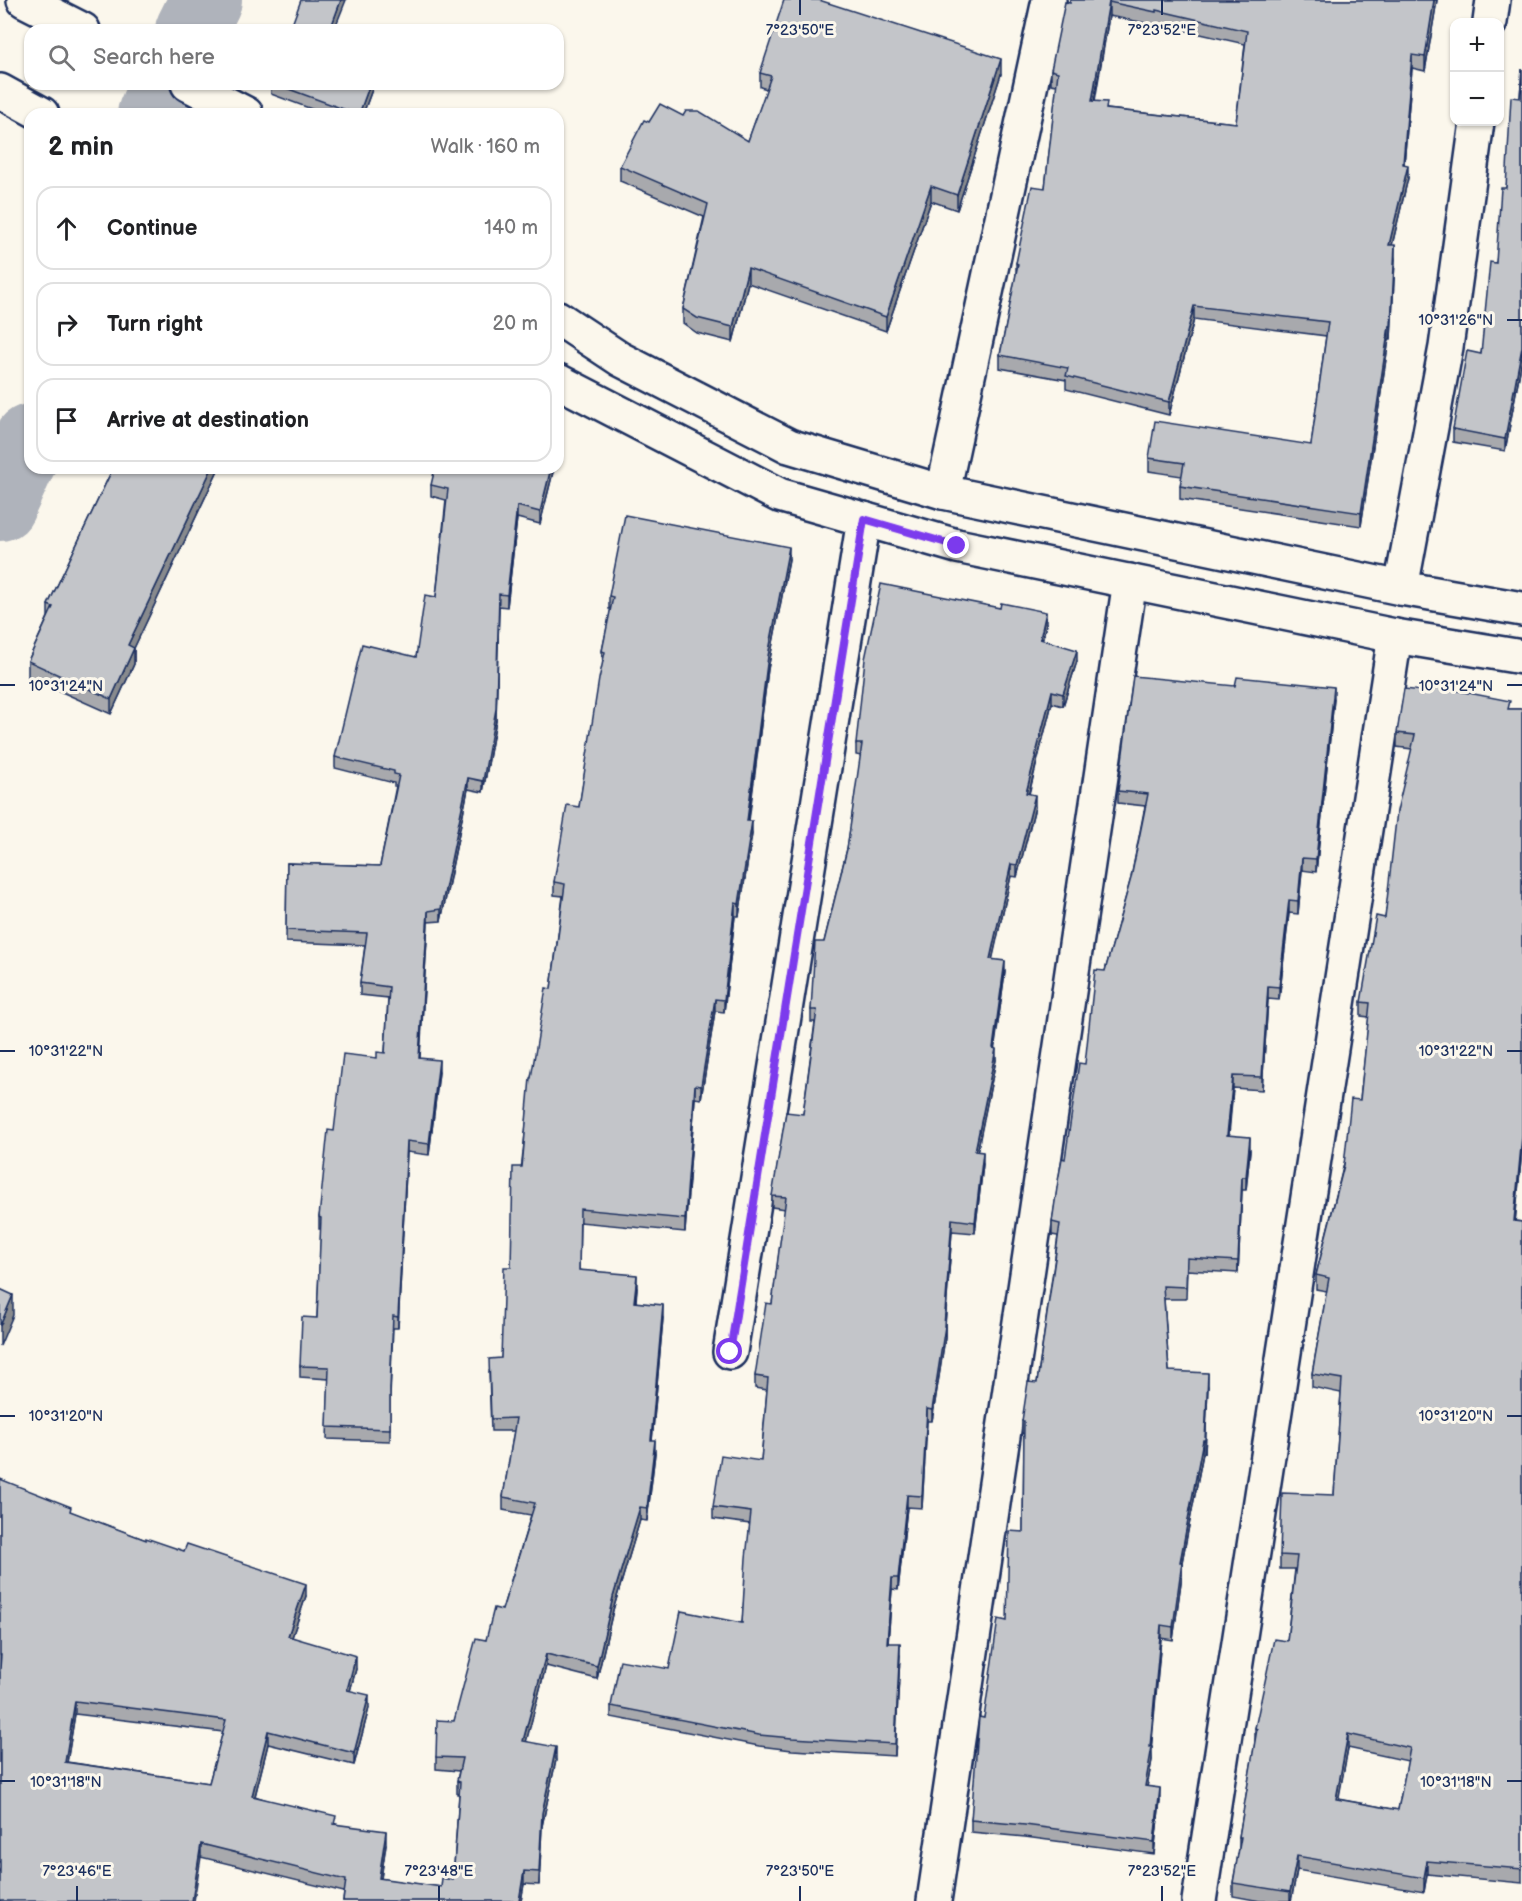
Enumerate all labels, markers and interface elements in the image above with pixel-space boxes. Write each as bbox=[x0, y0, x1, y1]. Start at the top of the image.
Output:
map controls bbox=[1450, 18, 1504, 126]
button: + bbox=[1450, 18, 1504, 72]
text: 7°23'50"E bbox=[766, 21, 834, 40]
text: 7°23'52"E bbox=[1128, 21, 1196, 40]
search box bbox=[24, 24, 564, 90]
icon: search bbox=[45, 41, 78, 74]
text: Search here bbox=[93, 44, 215, 71]
button: − bbox=[1450, 72, 1504, 126]
text: 2 min bbox=[48, 132, 114, 163]
text: Walk · 160 m bbox=[431, 135, 540, 159]
icon: ahead bbox=[50, 212, 83, 245]
text: Continue bbox=[107, 215, 197, 242]
text: 140 m bbox=[484, 216, 538, 240]
icon: right bbox=[50, 308, 83, 341]
text: Turn right bbox=[107, 311, 203, 338]
text: 10°31'26"N bbox=[1419, 311, 1493, 330]
text: 20 m bbox=[493, 312, 538, 336]
icon: arrive bbox=[50, 404, 83, 437]
text: Arrive at destination bbox=[107, 407, 309, 434]
route end bbox=[943, 532, 969, 558]
text: 10°31'24"N bbox=[29, 677, 103, 696]
text: 10°31'24"N bbox=[1419, 677, 1493, 696]
text: 10°31'22"N bbox=[29, 1042, 103, 1061]
text: 10°31'22"N bbox=[1419, 1042, 1493, 1061]
route start bbox=[716, 1338, 742, 1364]
text: 10°31'20"N bbox=[29, 1407, 103, 1426]
text: 10°31'20"N bbox=[1419, 1407, 1493, 1426]
text: 10°31'18"N bbox=[30, 1773, 102, 1792]
text: 10°31'18"N bbox=[1420, 1773, 1492, 1792]
text: 7°23'46"E bbox=[42, 1862, 112, 1881]
text: 7°23'48"E bbox=[405, 1862, 474, 1881]
text: 7°23'50"E bbox=[766, 1862, 834, 1881]
text: 7°23'52"E bbox=[1128, 1862, 1196, 1881]

